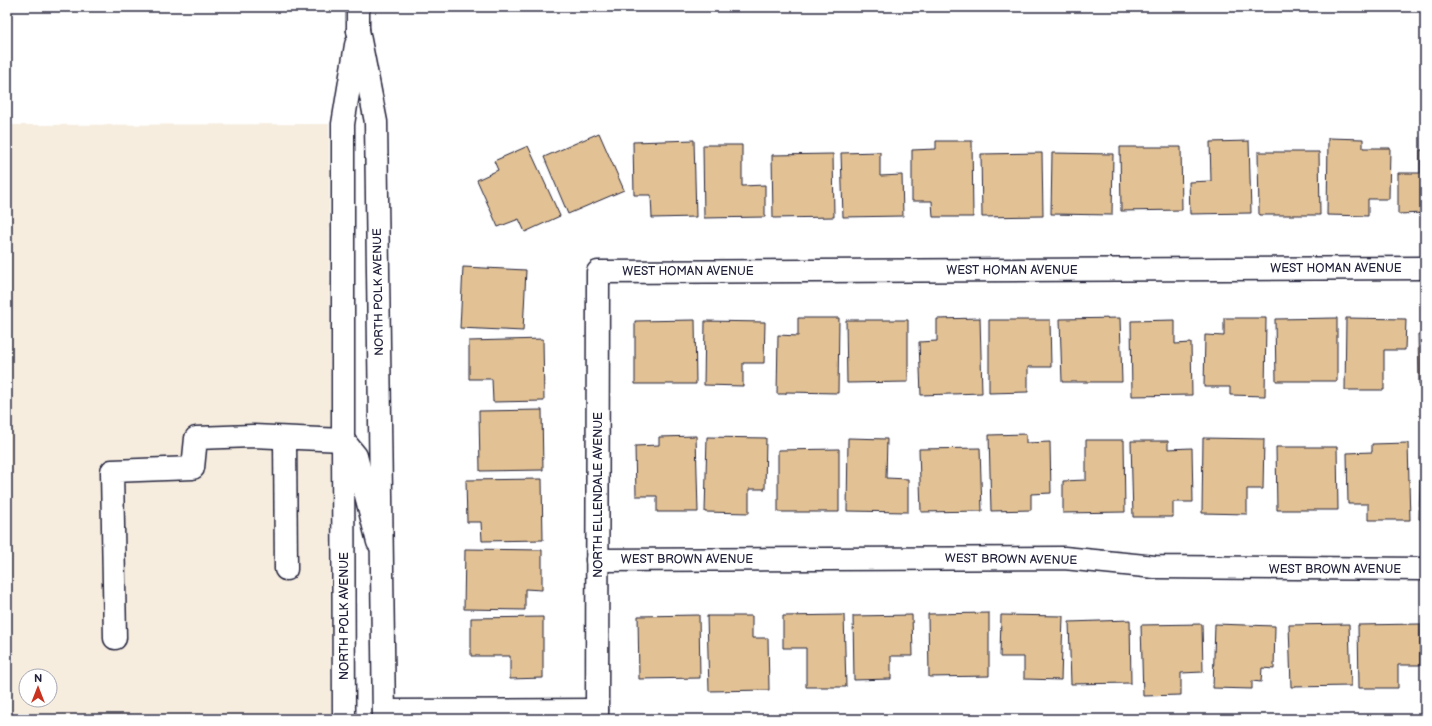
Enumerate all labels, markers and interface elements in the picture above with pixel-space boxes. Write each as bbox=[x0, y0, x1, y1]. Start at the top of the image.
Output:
street label: NORTH POLK AVENUE bbox=[370, 228, 387, 356]
street label: WEST HOMAN AVENUE bbox=[1270, 261, 1402, 276]
street label: WEST HOMAN AVENUE bbox=[946, 263, 1078, 278]
street label: WEST HOMAN AVENUE bbox=[622, 264, 754, 279]
street label: NORTH ELLENDALE AVENUE bbox=[591, 412, 606, 578]
street label: WEST BROWN AVENUE bbox=[945, 551, 1077, 568]
street label: NORTH POLK AVENUE bbox=[337, 552, 352, 680]
street label: WEST BROWN AVENUE bbox=[621, 552, 753, 567]
street label: WEST BROWN AVENUE bbox=[1269, 562, 1401, 577]
north arrow bbox=[18, 668, 58, 708]
text: N bbox=[34, 672, 42, 685]

